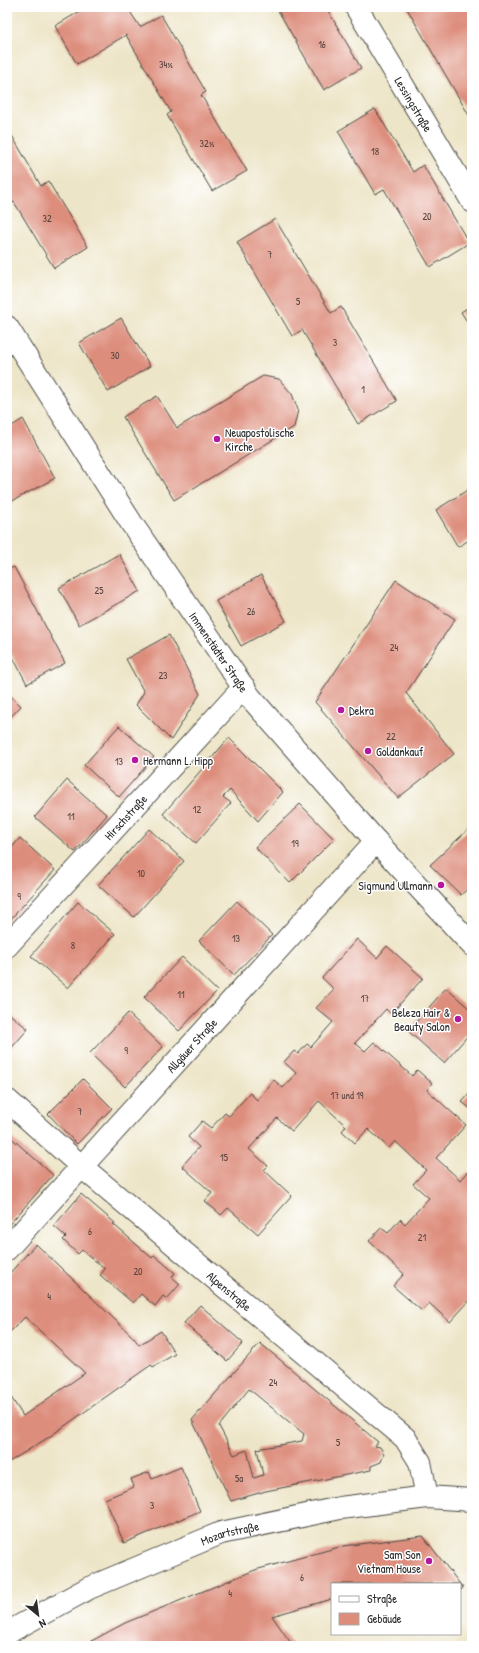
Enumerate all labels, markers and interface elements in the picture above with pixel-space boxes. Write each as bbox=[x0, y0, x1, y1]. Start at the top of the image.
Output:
house number: 16 bbox=[318, 38, 326, 51]
house number: 34½ bbox=[159, 58, 173, 71]
street label: Lessingstraße bbox=[391, 73, 437, 135]
house number: 32½ bbox=[199, 137, 215, 150]
house number: 18 bbox=[371, 145, 379, 158]
house number: 20 bbox=[422, 210, 432, 223]
house number: 32 bbox=[42, 212, 52, 225]
house number: 7 bbox=[268, 248, 273, 261]
house number: 5 bbox=[296, 295, 301, 308]
house number: 3 bbox=[333, 336, 338, 349]
house number: 30 bbox=[111, 349, 120, 362]
house number: 1 bbox=[361, 383, 365, 396]
place label: Neuapostolische Kirche bbox=[225, 424, 294, 455]
marker: Neuapostolische Kirche bbox=[212, 434, 222, 444]
house number: 25 bbox=[95, 584, 104, 597]
house number: 26 bbox=[247, 605, 255, 618]
street label: Immenstädter Straße bbox=[186, 608, 253, 696]
house number: 24 bbox=[390, 641, 398, 654]
house number: 23 bbox=[158, 669, 168, 682]
place label: Dekra bbox=[349, 702, 374, 719]
marker: Dekra bbox=[336, 705, 346, 715]
house number: 22 bbox=[386, 730, 396, 743]
place label: Goldankauf bbox=[376, 743, 424, 760]
marker: Goldankauf bbox=[363, 746, 373, 756]
place label: Hermann L. Hipp bbox=[143, 752, 213, 769]
house number: 13 bbox=[115, 755, 124, 768]
marker: Hermann L. Hipp bbox=[130, 755, 140, 765]
street label: Hirschstraße bbox=[100, 790, 151, 843]
house number: 12 bbox=[193, 803, 201, 816]
house number: 11 bbox=[67, 810, 75, 823]
house number: 19 bbox=[291, 837, 299, 850]
house number: 10 bbox=[137, 867, 146, 880]
place label: Sigmund Ullmann bbox=[358, 877, 433, 894]
marker: Sigmund Ullmann bbox=[436, 880, 446, 890]
house number: 9 bbox=[17, 890, 21, 903]
house number: 13 bbox=[232, 932, 241, 945]
house number: 8 bbox=[71, 939, 75, 952]
house number: 11 bbox=[177, 988, 185, 1001]
house number: 17 bbox=[361, 992, 369, 1005]
place label: Beleza Hair & Beauty Salon bbox=[392, 1004, 450, 1035]
street label: Allgäuer Straße bbox=[162, 1014, 221, 1076]
marker: Beleza Hair & Beauty Salon bbox=[453, 1014, 463, 1024]
house number: 9 bbox=[124, 1044, 128, 1057]
house number: 17 und 19 bbox=[331, 1089, 364, 1102]
house number: 7 bbox=[78, 1105, 83, 1118]
house number: 15 bbox=[220, 1151, 229, 1164]
house number: 6 bbox=[88, 1225, 92, 1238]
house number: 21 bbox=[418, 1231, 427, 1244]
house number: 20 bbox=[133, 1265, 143, 1278]
street label: Alpenstraße bbox=[203, 1267, 256, 1315]
house number: 4 bbox=[47, 1290, 51, 1303]
house number: 24 bbox=[269, 1376, 277, 1389]
house number: 5 bbox=[336, 1436, 341, 1449]
house number: 5a bbox=[235, 1472, 243, 1485]
house number: 3 bbox=[150, 1499, 155, 1512]
street label: Mozartstraße bbox=[198, 1517, 261, 1549]
place label: Sam Son Vietnam House bbox=[357, 1546, 421, 1577]
marker: Sam Son Vietnam House bbox=[424, 1556, 434, 1566]
house number: 6 bbox=[300, 1571, 304, 1584]
legend bbox=[331, 1583, 461, 1635]
house number: 4 bbox=[228, 1587, 232, 1600]
text: Straße bbox=[367, 1590, 397, 1607]
north arrow bbox=[18, 1595, 58, 1635]
text: Gebäude bbox=[367, 1610, 402, 1627]
text: N bbox=[37, 1616, 49, 1631]

